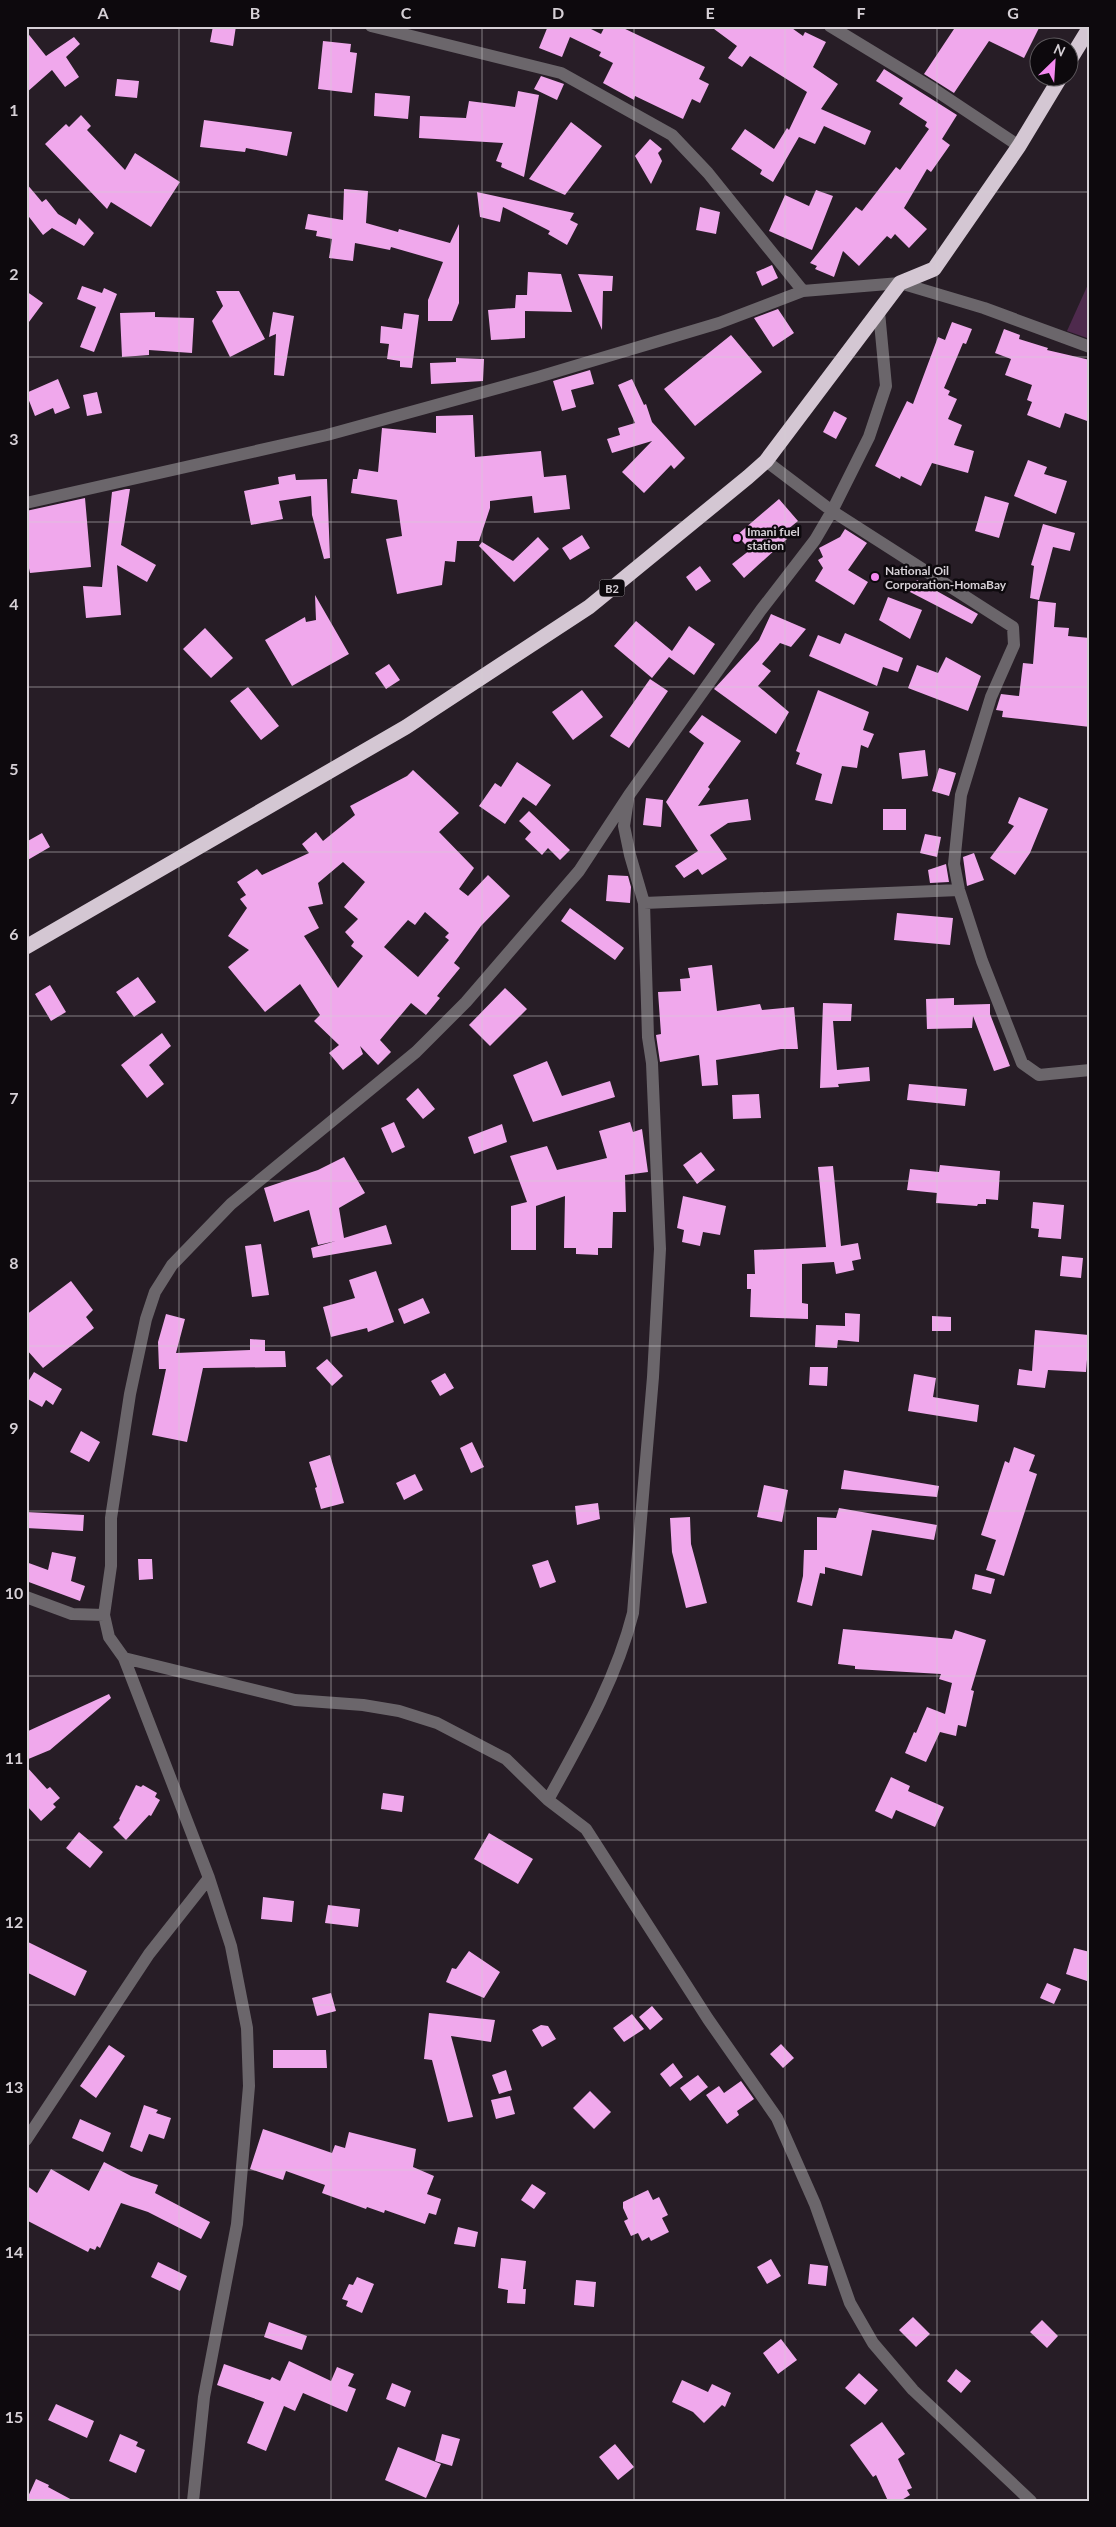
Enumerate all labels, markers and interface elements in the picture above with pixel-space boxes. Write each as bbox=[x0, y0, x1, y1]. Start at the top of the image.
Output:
text: A bbox=[96, 3, 109, 22]
text: B bbox=[250, 3, 260, 22]
text: C bbox=[401, 3, 412, 22]
text: D bbox=[552, 3, 564, 22]
text: E bbox=[705, 3, 715, 22]
text: F bbox=[856, 3, 866, 22]
text: G bbox=[1007, 3, 1019, 22]
north arrow bbox=[1028, 38, 1078, 88]
text: N bbox=[1051, 40, 1068, 60]
text: 1 bbox=[9, 100, 19, 119]
text: 2 bbox=[9, 264, 19, 283]
text: 3 bbox=[9, 429, 19, 448]
place label: Imani fuel station bbox=[747, 524, 800, 553]
marker: Imani fuel station bbox=[731, 532, 743, 544]
place label: National Oil Corporation-HomaBay bbox=[885, 563, 1007, 592]
marker: National Oil Corporation-HomaBay bbox=[869, 571, 881, 583]
road number: B2 bbox=[600, 580, 624, 596]
text: 4 bbox=[9, 594, 19, 613]
text: 5 bbox=[9, 759, 19, 778]
text: 6 bbox=[9, 924, 19, 943]
text: 7 bbox=[9, 1088, 19, 1107]
text: 8 bbox=[9, 1253, 19, 1272]
text: 9 bbox=[9, 1418, 19, 1437]
text: 10 bbox=[5, 1583, 23, 1602]
text: 11 bbox=[5, 1748, 23, 1767]
text: 12 bbox=[5, 1912, 23, 1931]
text: 13 bbox=[5, 2077, 23, 2096]
text: 14 bbox=[5, 2242, 23, 2261]
text: 15 bbox=[5, 2407, 23, 2426]

